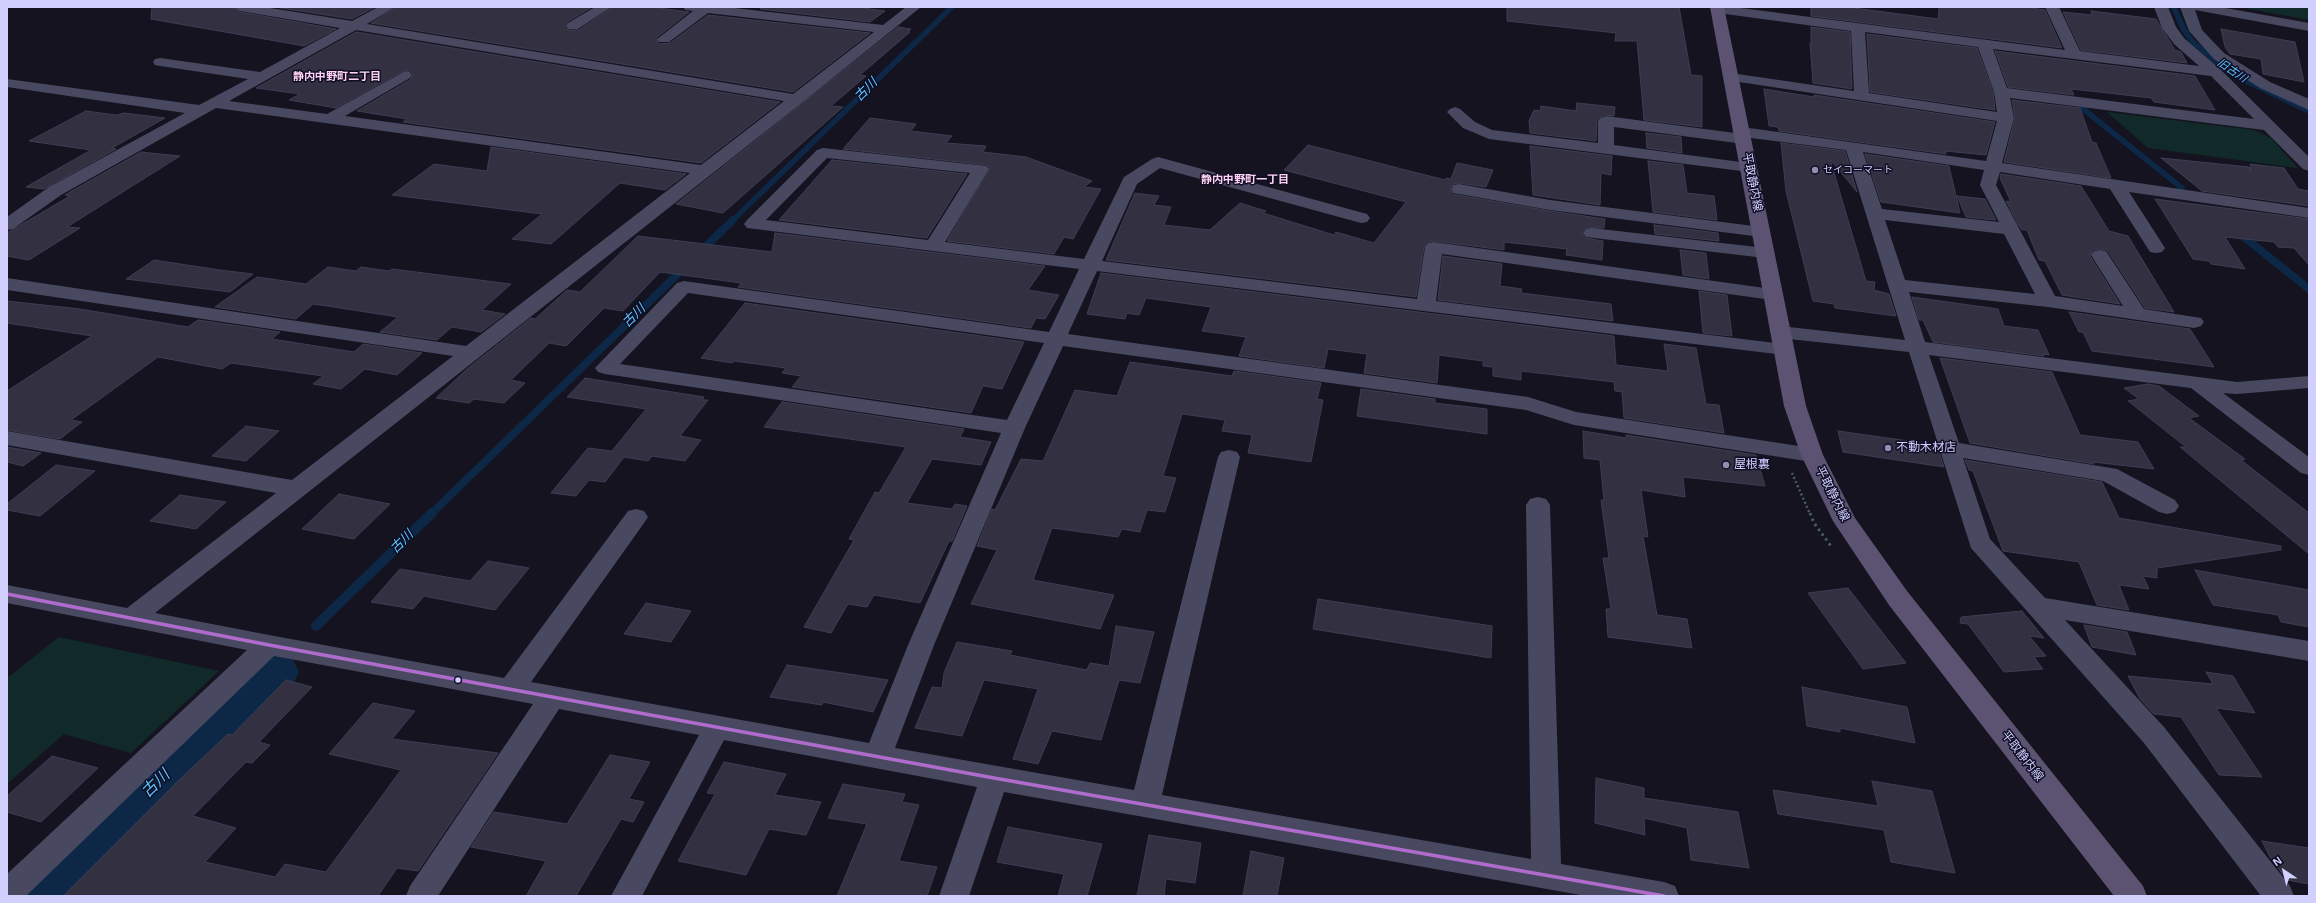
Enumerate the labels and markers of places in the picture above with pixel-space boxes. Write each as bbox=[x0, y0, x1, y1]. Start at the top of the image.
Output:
place label: セイコーマート bbox=[1823, 164, 1893, 176]
marker: セイコーマート bbox=[1810, 165, 1820, 175]
place label: 不動木材店 bbox=[1896, 441, 1956, 455]
marker: 不動木材店 bbox=[1883, 443, 1893, 453]
place label: 屋根裏 bbox=[1734, 458, 1770, 472]
marker: 屋根裏 bbox=[1721, 460, 1731, 470]
unlabelled marker bbox=[453, 675, 463, 685]

